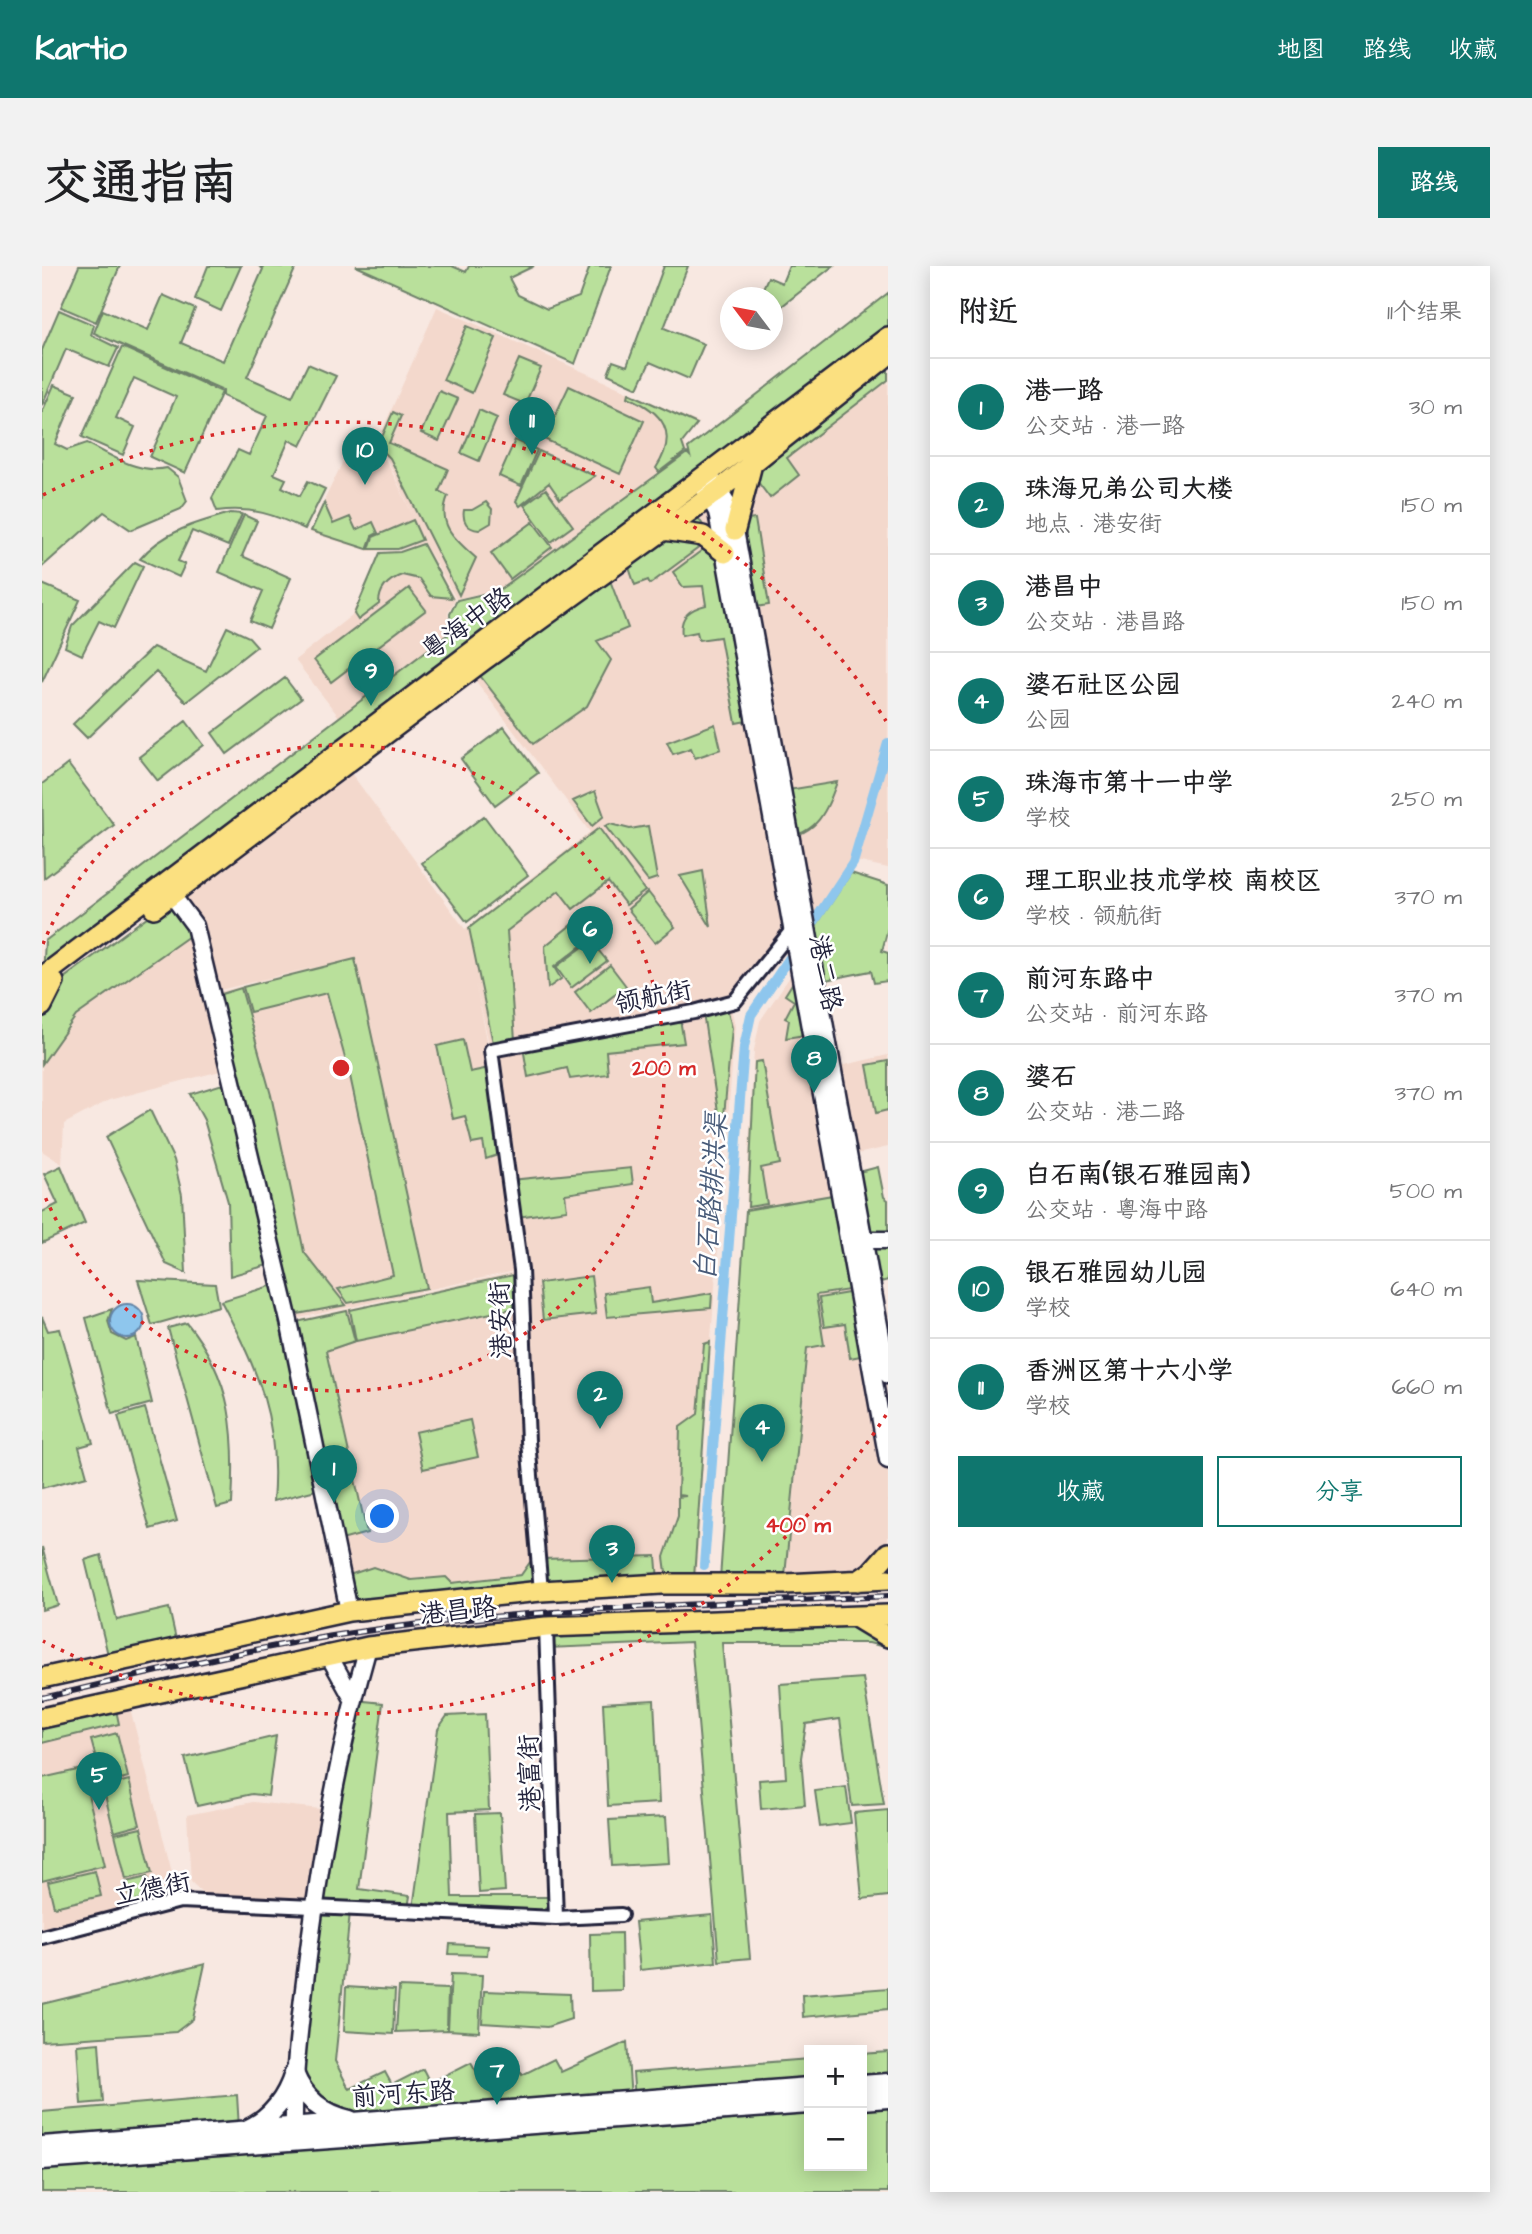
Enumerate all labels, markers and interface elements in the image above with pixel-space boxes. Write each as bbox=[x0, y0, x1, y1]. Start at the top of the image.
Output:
text: Kartio bbox=[35, 26, 127, 72]
text: 地图 bbox=[1277, 33, 1325, 67]
text: 路线 bbox=[1363, 33, 1411, 67]
text: 收藏 bbox=[1449, 33, 1497, 67]
button: 路线 bbox=[1378, 147, 1490, 218]
text: 交通指南 bbox=[42, 150, 238, 218]
north arrow bbox=[720, 287, 783, 350]
text: 附近 bbox=[958, 291, 1018, 333]
text: 11个结果 bbox=[1387, 296, 1462, 328]
text: 港一路 bbox=[1025, 373, 1103, 409]
text: 1 bbox=[980, 391, 982, 423]
text: 30 m bbox=[1409, 391, 1462, 423]
pin: 11 bbox=[509, 397, 555, 455]
text: 公交站 · 港一路 bbox=[1025, 410, 1185, 442]
pin: 10 bbox=[342, 427, 388, 485]
text: 珠海兄弟公司大楼 bbox=[1025, 471, 1233, 507]
text: 2 bbox=[974, 489, 988, 521]
text: 150 m bbox=[1401, 489, 1462, 521]
text: 地点 · 港安街 bbox=[1025, 508, 1162, 540]
text: 港昌中 bbox=[1025, 569, 1103, 605]
street label: 粤海中路 bbox=[414, 579, 519, 669]
text: 3 bbox=[975, 587, 987, 619]
text: 150 m bbox=[1401, 587, 1462, 619]
text: 公交站 · 港昌路 bbox=[1025, 606, 1185, 638]
pin: 9 bbox=[348, 648, 394, 706]
text: 婆石社区公园 bbox=[1025, 667, 1181, 703]
text: 4 bbox=[973, 685, 989, 717]
text: 240 m bbox=[1392, 685, 1462, 717]
text: 公园 bbox=[1025, 704, 1071, 736]
text: 珠海市第十一中学 bbox=[1025, 765, 1233, 801]
text: 5 bbox=[973, 783, 989, 815]
text: 250 m bbox=[1391, 783, 1462, 815]
text: 学校 bbox=[1025, 802, 1071, 834]
text: 理工职业技术学校 南校区 bbox=[1025, 863, 1321, 899]
text: 6 bbox=[974, 881, 988, 913]
text: 370 m bbox=[1395, 881, 1462, 913]
text: 学校 · 领航街 bbox=[1025, 900, 1162, 932]
pin: 6 bbox=[567, 906, 613, 964]
street label: 港二路 bbox=[800, 931, 850, 1015]
text: 前河东路中 bbox=[1025, 961, 1155, 997]
street label: 领航街 bbox=[611, 972, 695, 1022]
text: 7 bbox=[974, 979, 988, 1011]
text: 370 m bbox=[1395, 979, 1462, 1011]
text: 公交站 · 前河东路 bbox=[1025, 998, 1208, 1030]
pin: 8 bbox=[791, 1035, 837, 1093]
text: 200 m bbox=[631, 1054, 696, 1083]
centre of rings bbox=[329, 1056, 353, 1080]
text: 婆石 bbox=[1025, 1059, 1077, 1095]
text: 8 bbox=[974, 1077, 988, 1109]
text: 370 m bbox=[1395, 1077, 1462, 1109]
text: 公交站 · 港二路 bbox=[1025, 1096, 1185, 1128]
water label: 白石路排洪渠 bbox=[686, 1110, 737, 1282]
text: 白石南(银石雅园南) bbox=[1025, 1157, 1250, 1193]
text: 9 bbox=[974, 1175, 988, 1207]
text: 500 m bbox=[1390, 1175, 1462, 1207]
text: 公交站 · 粤海中路 bbox=[1025, 1194, 1208, 1226]
text: 银石雅园幼儿园 bbox=[1025, 1255, 1207, 1291]
text: 10 bbox=[972, 1273, 990, 1305]
text: 640 m bbox=[1390, 1273, 1462, 1305]
street label: 港安街 bbox=[482, 1280, 520, 1360]
text: 学校 bbox=[1025, 1292, 1071, 1324]
text: 香洲区第十六小学 bbox=[1025, 1353, 1233, 1389]
pin: 2 bbox=[577, 1371, 623, 1429]
text: 11 bbox=[978, 1371, 984, 1403]
text: 660 m bbox=[1392, 1371, 1462, 1403]
text: 学校 bbox=[1025, 1390, 1071, 1422]
pin: 4 bbox=[739, 1404, 785, 1462]
pin: 1 bbox=[311, 1445, 357, 1503]
button: 收藏 bbox=[958, 1456, 1203, 1527]
button: 分享 bbox=[1217, 1456, 1462, 1527]
your location bbox=[365, 1499, 399, 1533]
text: 400 m bbox=[765, 1511, 831, 1540]
pin: 3 bbox=[589, 1525, 635, 1583]
street label: 港昌路 bbox=[417, 1589, 499, 1633]
street label: 港富街 bbox=[511, 1733, 549, 1813]
pin: 5 bbox=[76, 1752, 122, 1810]
street label: 立德街 bbox=[110, 1864, 194, 1914]
map controls bbox=[804, 2045, 867, 2171]
button: + bbox=[804, 2045, 867, 2108]
pin: 7 bbox=[474, 2047, 520, 2105]
street label: 前河东路 bbox=[350, 2072, 456, 2116]
button: − bbox=[804, 2108, 867, 2171]

